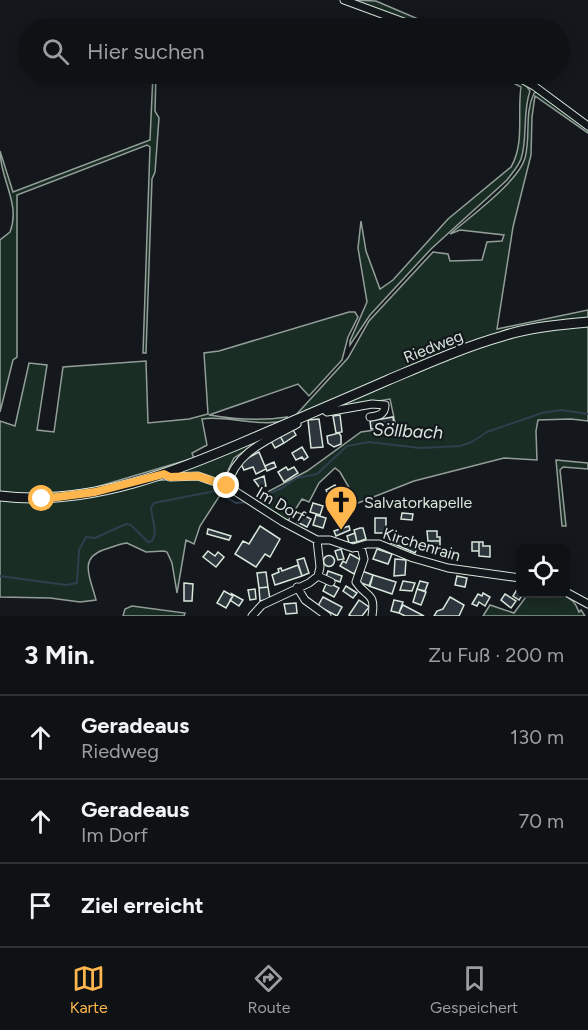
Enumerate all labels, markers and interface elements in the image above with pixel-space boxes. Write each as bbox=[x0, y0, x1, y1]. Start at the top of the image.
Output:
search box bbox=[18, 18, 570, 84]
icon: search bbox=[39, 35, 72, 68]
text: Hier suchen bbox=[87, 38, 205, 65]
street label: Riedweg bbox=[401, 326, 466, 367]
water label: Söllbach bbox=[372, 418, 444, 444]
route end bbox=[213, 472, 239, 498]
street label: Im Dorf bbox=[253, 483, 309, 526]
church icon: Salvatorkapelle bbox=[323, 484, 359, 531]
route start bbox=[28, 485, 54, 511]
place label: Salvatorkapelle bbox=[364, 493, 472, 512]
street label: Kirchenrain bbox=[381, 524, 463, 565]
map controls bbox=[516, 544, 570, 598]
button: locate bbox=[516, 544, 570, 598]
text: 3 Min. bbox=[24, 639, 95, 671]
text: Zu Fuß · 200 m bbox=[428, 643, 564, 667]
text: Geradeaus bbox=[81, 712, 189, 739]
icon: ahead bbox=[24, 721, 57, 754]
text: 130 m bbox=[510, 725, 564, 749]
text: Riedweg bbox=[81, 739, 159, 763]
text: Geradeaus bbox=[81, 796, 189, 823]
icon: ahead bbox=[24, 805, 57, 838]
text: 70 m bbox=[518, 809, 564, 833]
text: Im Dorf bbox=[81, 823, 148, 847]
icon: arrive bbox=[24, 889, 57, 922]
text: Ziel erreicht bbox=[81, 892, 204, 919]
tab: Karte bbox=[70, 962, 108, 1017]
tab: Route bbox=[247, 962, 290, 1017]
tab: Gespeichert bbox=[430, 962, 518, 1017]

